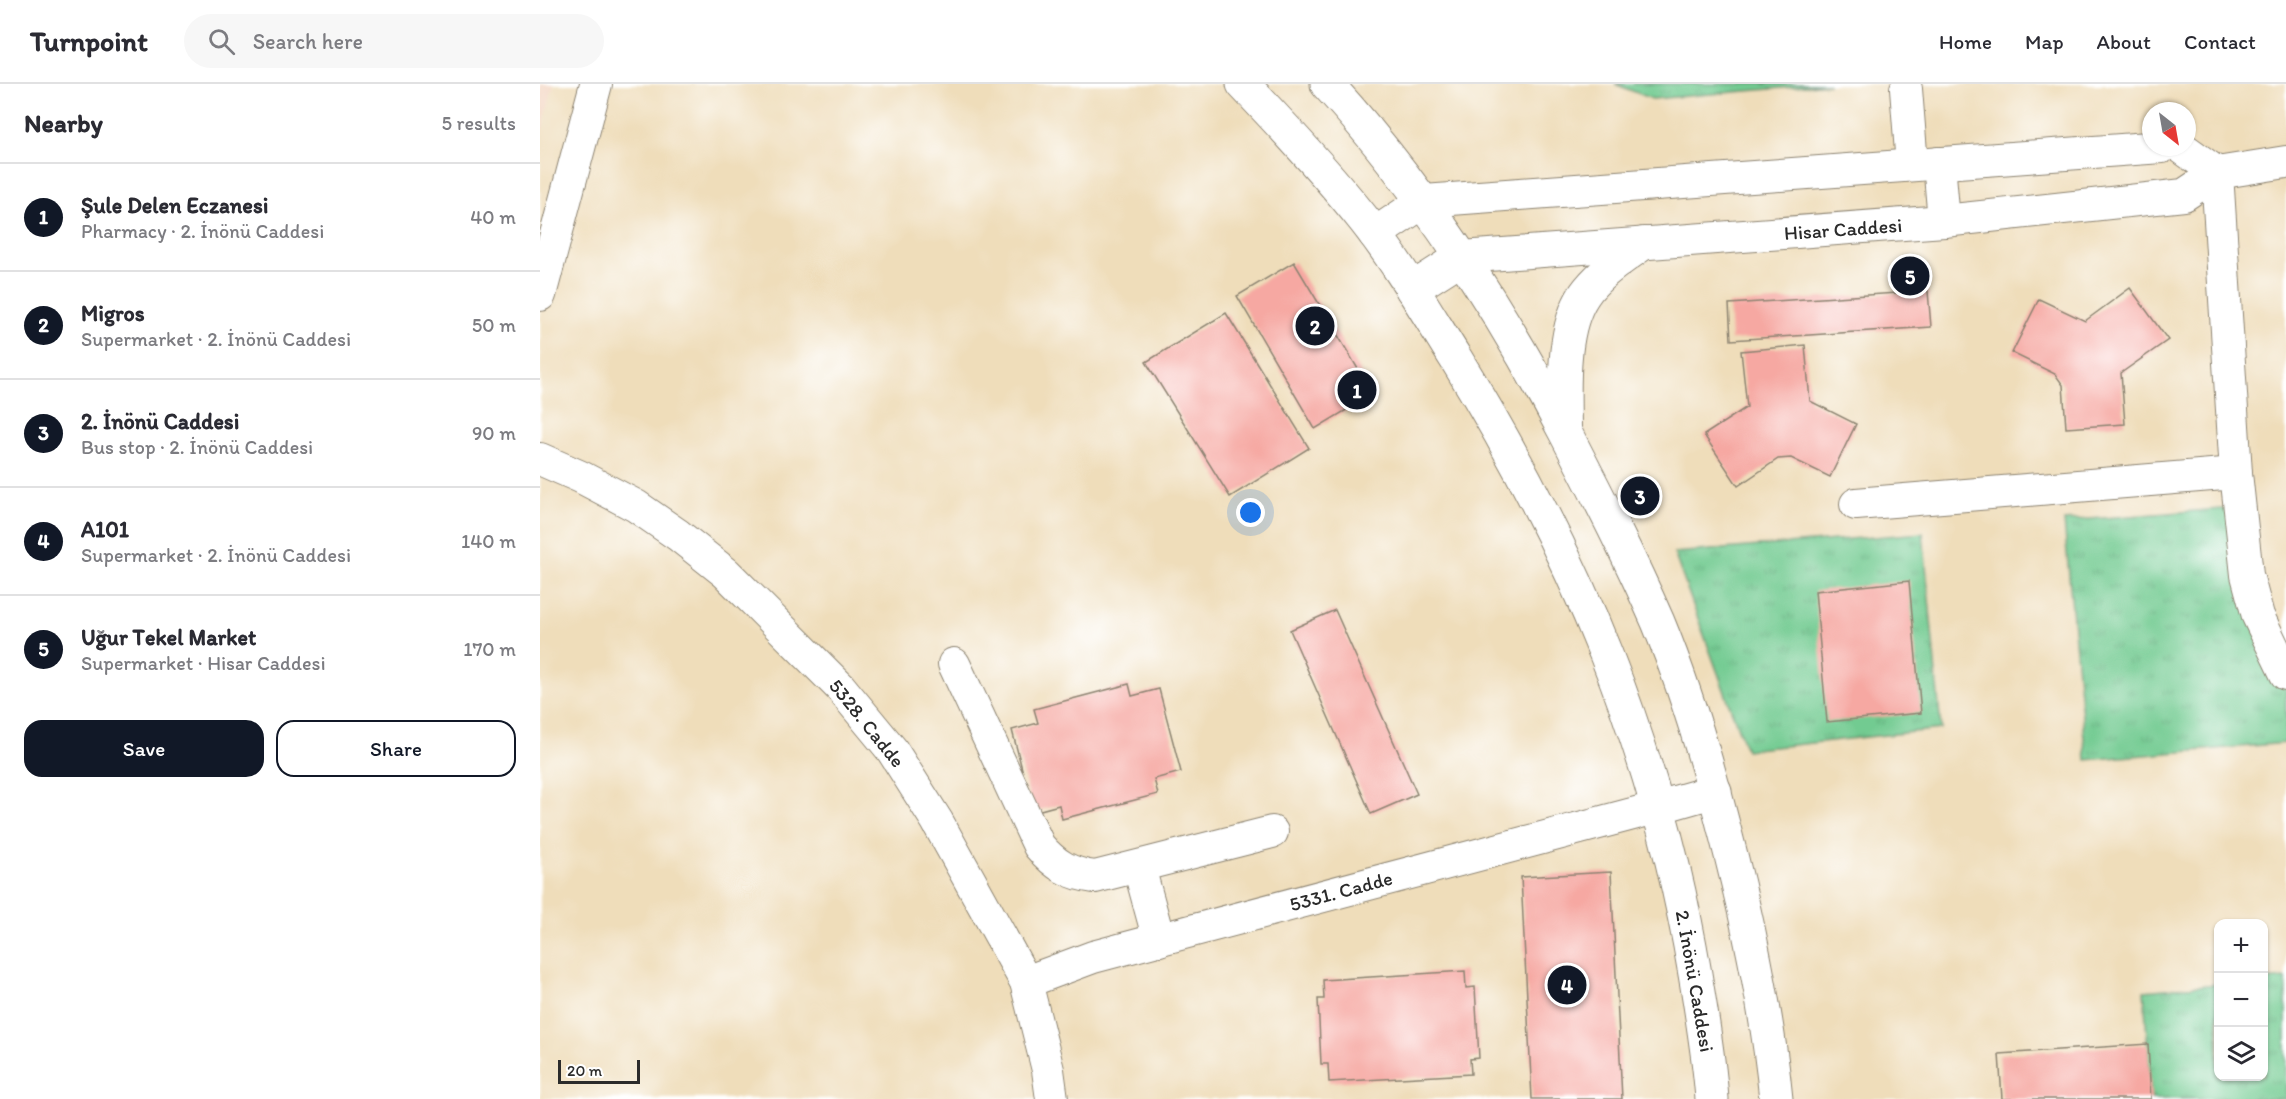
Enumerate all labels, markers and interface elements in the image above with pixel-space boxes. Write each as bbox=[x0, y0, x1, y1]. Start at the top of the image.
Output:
search box bbox=[184, 14, 604, 68]
text: Turnpoint bbox=[30, 24, 148, 58]
icon: search bbox=[205, 25, 238, 58]
text: Search here bbox=[253, 28, 363, 55]
text: Home bbox=[1939, 29, 1992, 54]
text: Map bbox=[2025, 29, 2064, 54]
text: About bbox=[2097, 29, 2151, 54]
text: Contact bbox=[2184, 29, 2256, 54]
north arrow bbox=[2142, 102, 2196, 156]
text: Nearby bbox=[24, 107, 103, 139]
text: 5 results bbox=[442, 111, 516, 135]
text: Şule Delen Eczanesi bbox=[81, 192, 268, 219]
text: 1 bbox=[39, 205, 48, 229]
text: 40 m bbox=[470, 205, 516, 229]
street label: Hisar Caddesi bbox=[1783, 213, 1903, 245]
text: Pharmacy · 2. İnönü Caddesi bbox=[81, 219, 324, 243]
pin: 5 bbox=[1890, 254, 1930, 298]
text: Migros bbox=[81, 300, 145, 327]
pin: 2 bbox=[1296, 304, 1334, 348]
text: 2 bbox=[38, 313, 49, 337]
text: 50 m bbox=[472, 313, 516, 337]
text: Supermarket · 2. İnönü Caddesi bbox=[81, 327, 351, 351]
pin: 1 bbox=[1338, 368, 1376, 412]
text: 2. İnönü Caddesi bbox=[81, 408, 239, 435]
text: 3 bbox=[38, 421, 49, 445]
text: 90 m bbox=[472, 421, 516, 445]
text: Bus stop · 2. İnönü Caddesi bbox=[81, 435, 313, 459]
pin: 3 bbox=[1620, 474, 1660, 518]
your location bbox=[1236, 498, 1265, 527]
text: A101 bbox=[81, 516, 129, 543]
text: 4 bbox=[37, 529, 50, 553]
text: 140 m bbox=[461, 529, 516, 553]
text: Supermarket · 2. İnönü Caddesi bbox=[81, 543, 351, 567]
text: Uğur Tekel Market bbox=[81, 624, 256, 651]
text: 5 bbox=[38, 637, 49, 661]
text: 170 m bbox=[463, 637, 516, 661]
text: Supermarket · Hisar Caddesi bbox=[81, 651, 326, 675]
street label: 5328. Cadde bbox=[824, 674, 910, 772]
button: Save bbox=[24, 720, 264, 777]
button: Share bbox=[276, 720, 516, 777]
street label: 5331. Cadde bbox=[1287, 866, 1395, 916]
street label: 2. İnönü Caddesi bbox=[1671, 908, 1719, 1054]
map controls bbox=[2214, 919, 2268, 1081]
button: + bbox=[2214, 919, 2268, 973]
pin: 4 bbox=[1548, 962, 1586, 1008]
button: − bbox=[2214, 973, 2268, 1027]
button: layers bbox=[2214, 1027, 2268, 1081]
scale bar bbox=[558, 1057, 640, 1084]
text: 20 m bbox=[567, 1061, 602, 1080]

